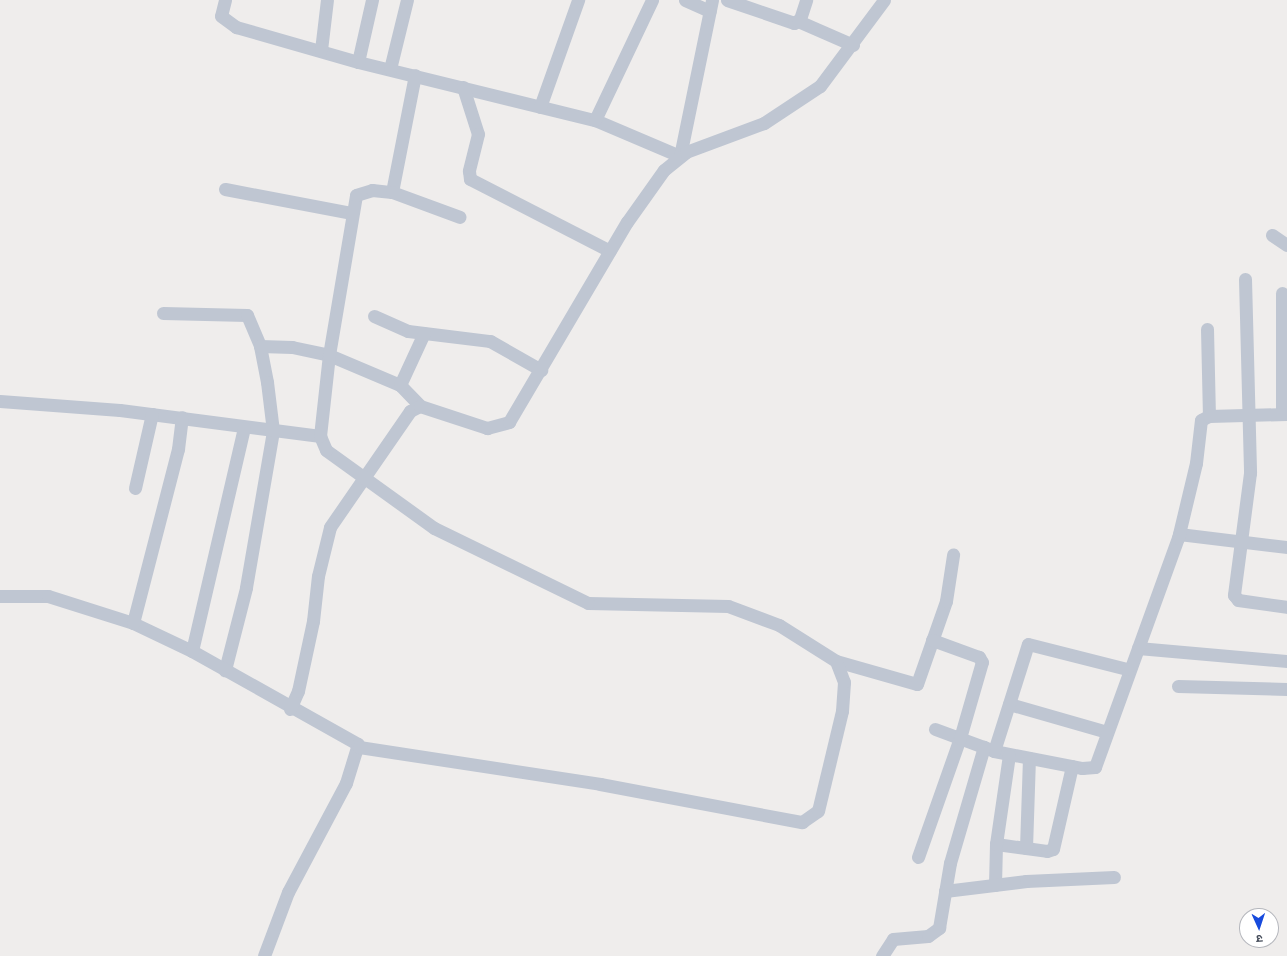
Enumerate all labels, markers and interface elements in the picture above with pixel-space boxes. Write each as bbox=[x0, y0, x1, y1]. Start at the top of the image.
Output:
north arrow bbox=[1239, 908, 1279, 948]
text: उ bbox=[1256, 932, 1263, 947]

